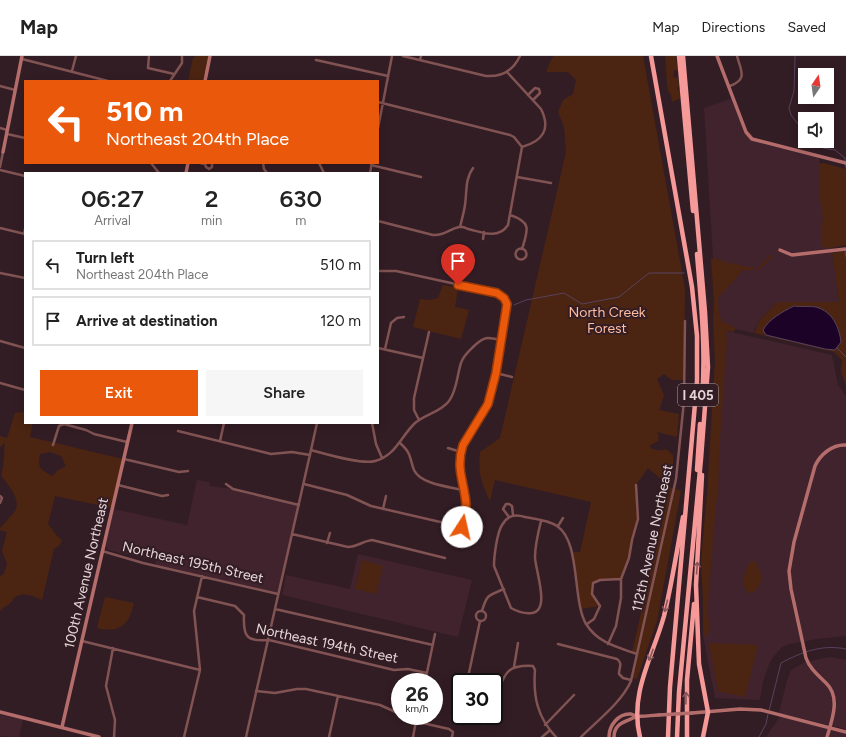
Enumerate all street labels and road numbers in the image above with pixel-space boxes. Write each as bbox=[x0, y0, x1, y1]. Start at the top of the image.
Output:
road number: I 405 bbox=[678, 384, 718, 406]
street label: 112th Avenue Northeast bbox=[629, 463, 676, 613]
street label: 100th Avenue Northeast bbox=[61, 496, 112, 650]
street label: Northeast 195th Street bbox=[121, 538, 265, 587]
street label: Northeast 194th Street bbox=[254, 620, 400, 667]

